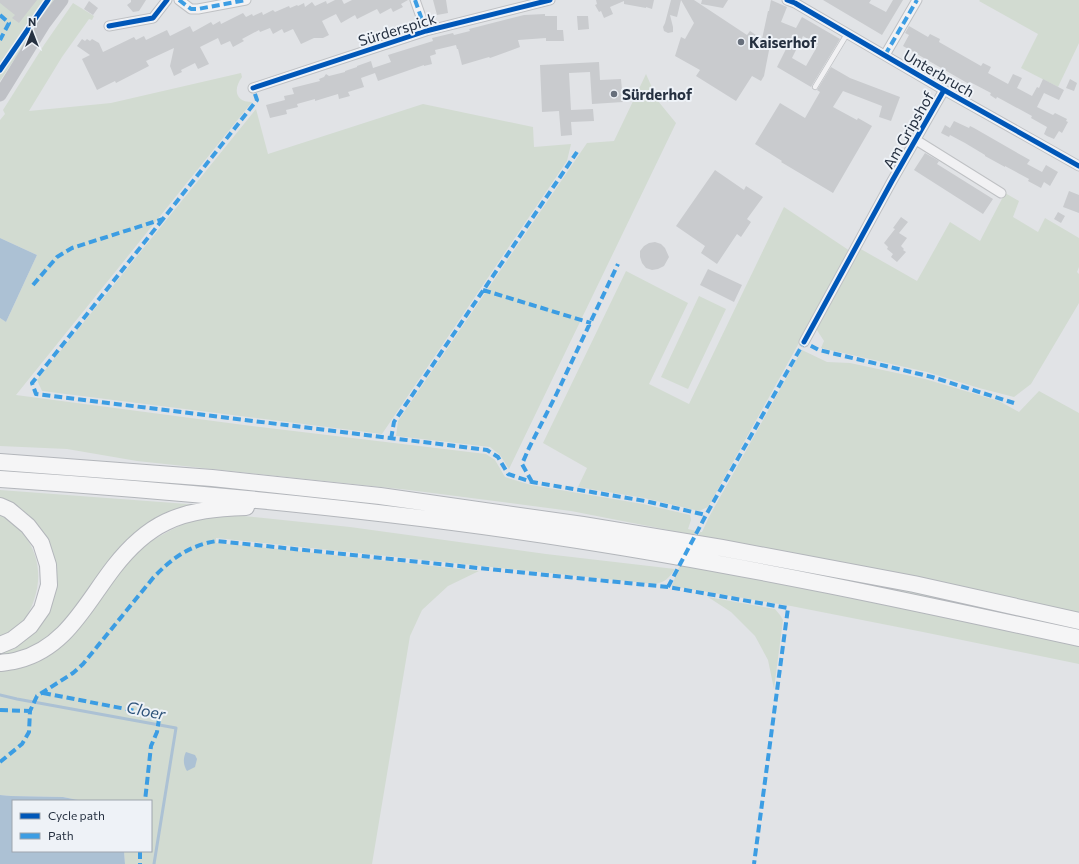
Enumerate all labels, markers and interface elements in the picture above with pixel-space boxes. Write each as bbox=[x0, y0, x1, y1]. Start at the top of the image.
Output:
street label: Sürderspick bbox=[356, 9, 438, 49]
north arrow bbox=[12, 12, 52, 52]
text: N bbox=[28, 15, 36, 28]
place label: Kaiserhof bbox=[749, 33, 817, 51]
marker: Kaiserhof bbox=[736, 37, 746, 47]
street label: Unterbruch bbox=[900, 46, 978, 100]
place label: Sürderhof bbox=[622, 85, 693, 103]
street label: Am Gripshof bbox=[879, 88, 937, 172]
marker: Sürderhof bbox=[609, 89, 619, 99]
water label: Cloer bbox=[125, 697, 168, 723]
legend bbox=[12, 800, 152, 852]
text: Cycle path bbox=[48, 808, 105, 822]
text: Path bbox=[48, 828, 74, 842]

